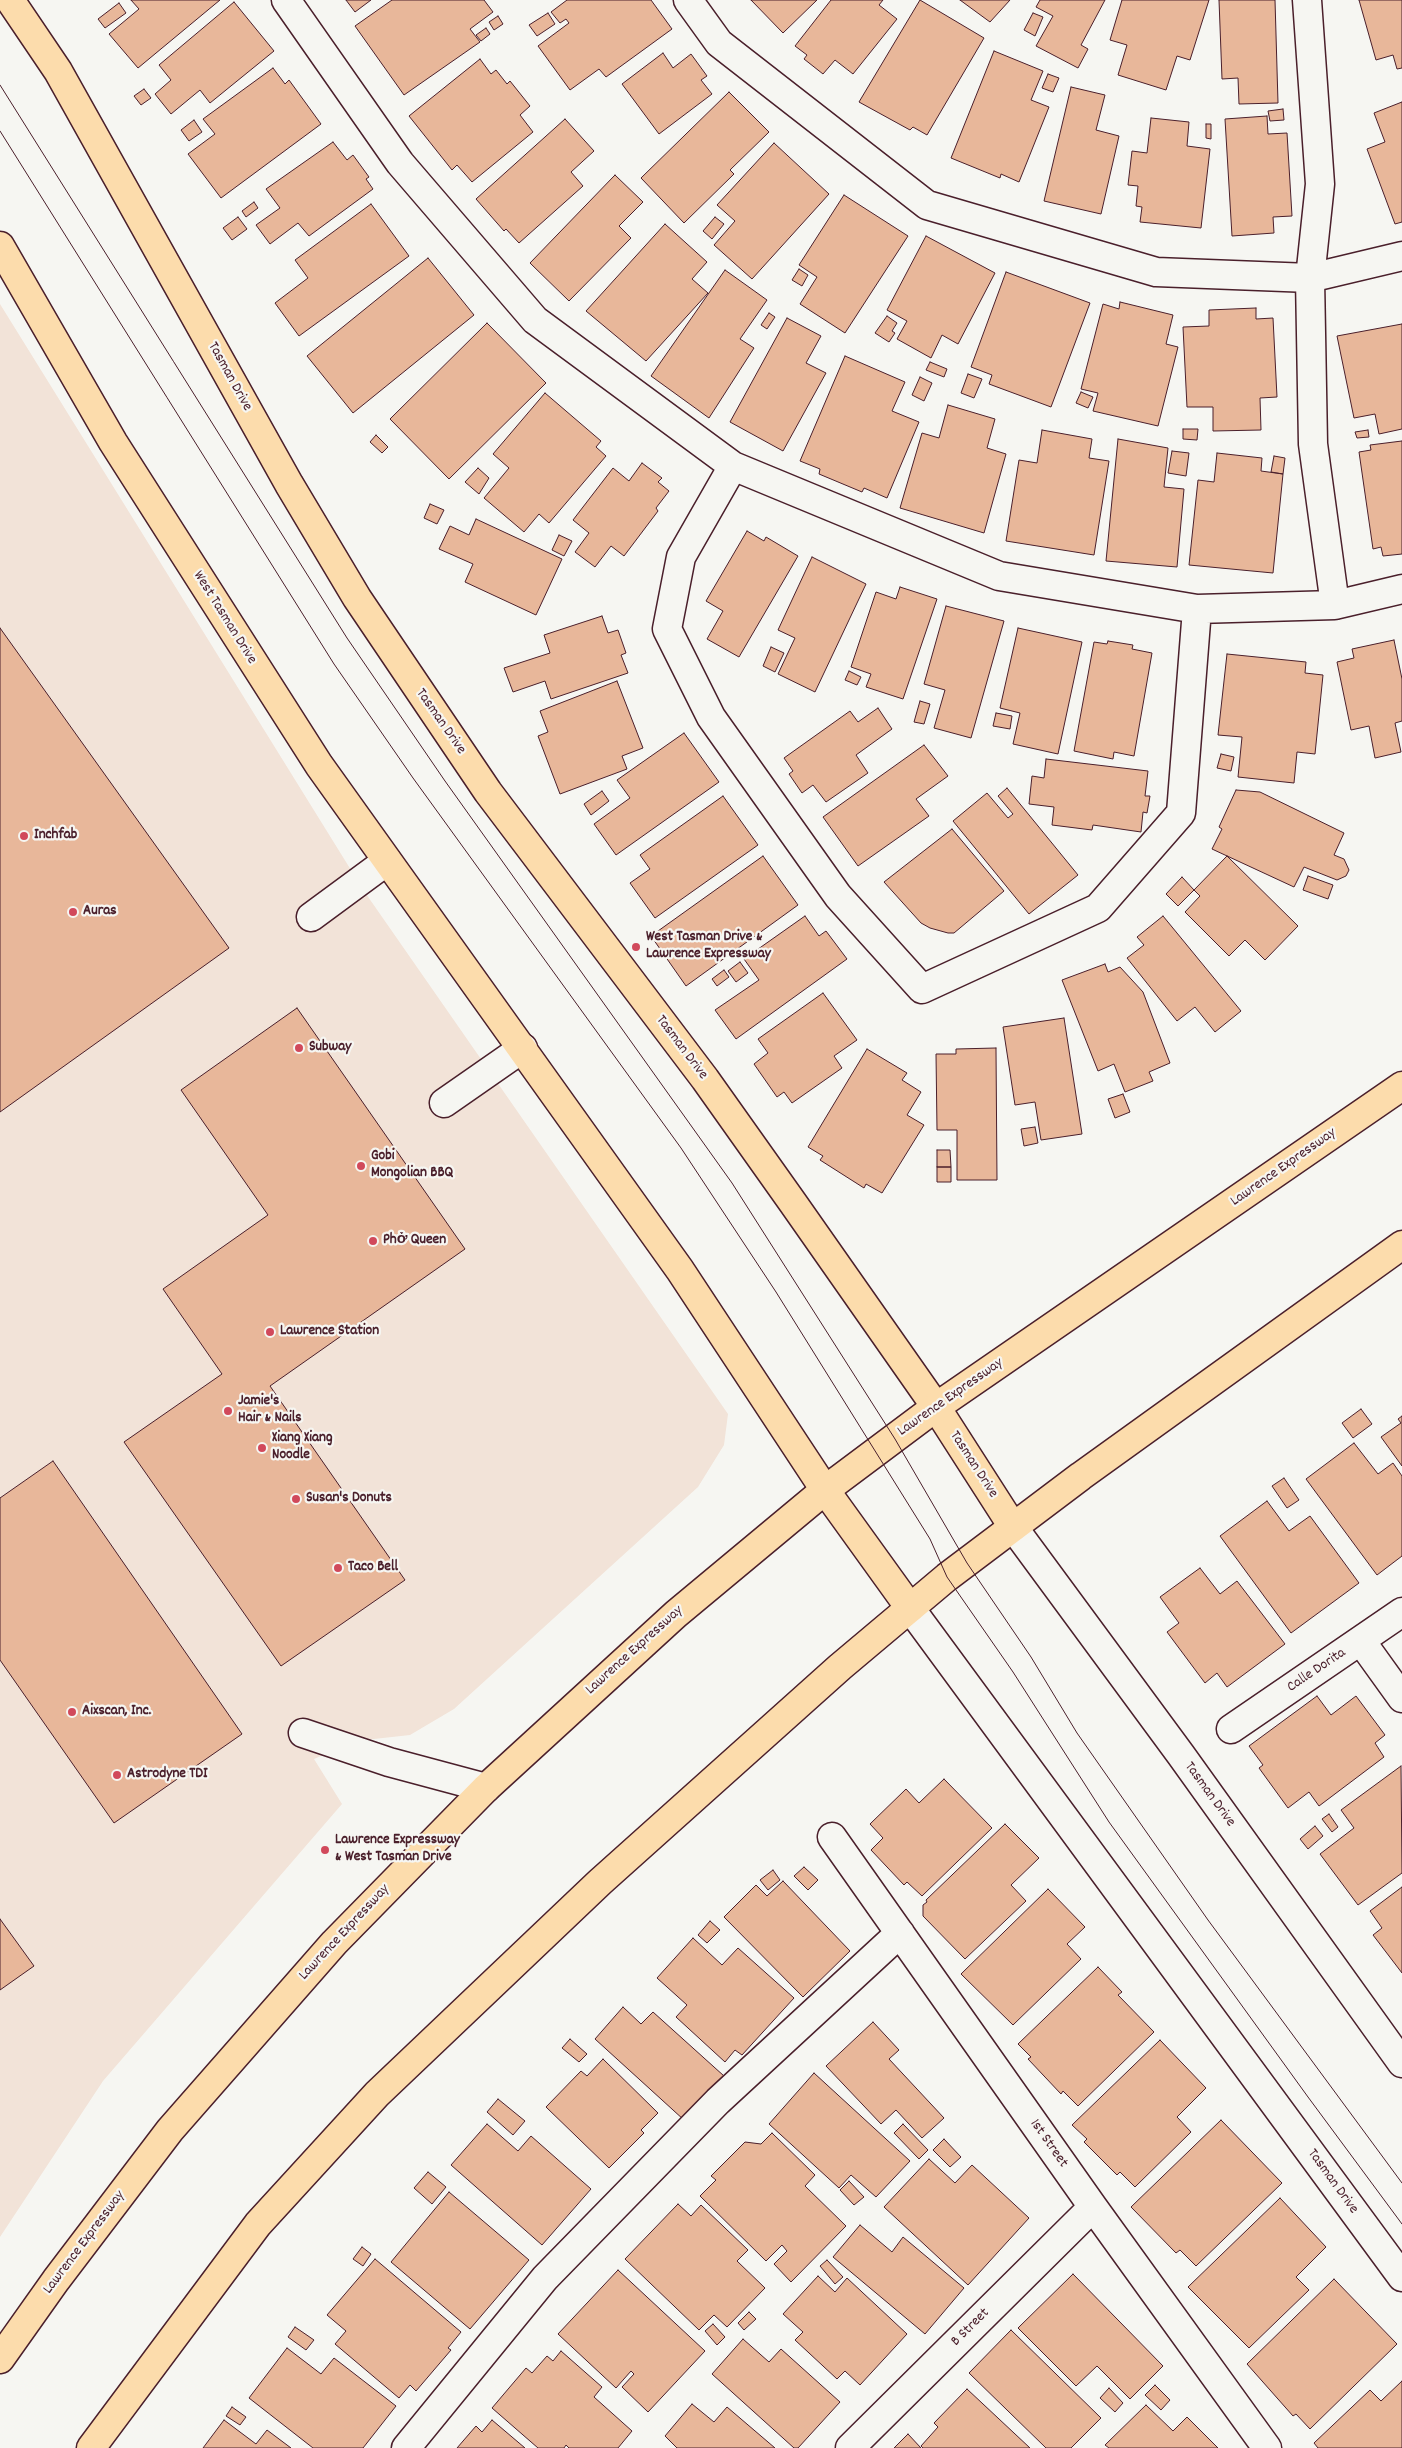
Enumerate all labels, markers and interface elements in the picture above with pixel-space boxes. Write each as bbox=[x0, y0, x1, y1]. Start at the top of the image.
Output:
street label: Tasman Drive bbox=[203, 339, 255, 415]
street label: West Tasman Drive bbox=[188, 568, 260, 668]
street label: Tasman Drive bbox=[411, 686, 469, 758]
place label: Inchfab bbox=[34, 827, 77, 845]
marker: Inchfab bbox=[18, 830, 30, 842]
place label: Auras bbox=[83, 903, 117, 921]
marker: Auras bbox=[67, 906, 79, 918]
place label: West Tasman Drive & Lawrence Expressway bbox=[646, 929, 771, 964]
marker: West Tasman Drive & Lawrence Expressway bbox=[630, 941, 642, 953]
street label: Tasman Drive bbox=[651, 1012, 711, 1084]
place label: Subway bbox=[309, 1039, 351, 1057]
marker: Subway bbox=[293, 1042, 305, 1054]
street label: Lawrence Expressway bbox=[1228, 1125, 1340, 1211]
place label: Gobi Mongolian BBQ bbox=[371, 1148, 453, 1183]
marker: Gobi Mongolian BBQ bbox=[355, 1160, 367, 1172]
place label: Phở Queen bbox=[383, 1232, 446, 1250]
marker: Phở Queen bbox=[367, 1235, 379, 1247]
place label: Lawrence Station bbox=[280, 1323, 379, 1341]
marker: Lawrence Station bbox=[264, 1326, 276, 1338]
street label: Lawrence Expressway bbox=[895, 1355, 1007, 1441]
place label: Jamie's Hair & Nails bbox=[238, 1393, 302, 1428]
marker: Jamie's Hair & Nails bbox=[222, 1405, 234, 1417]
street label: Tasman Drive bbox=[945, 1428, 1001, 1502]
place label: Xiang Xiang Noodle bbox=[272, 1430, 333, 1465]
marker: Xiang Xiang Noodle bbox=[256, 1442, 268, 1454]
place label: Susan's Donuts bbox=[306, 1490, 392, 1508]
marker: Susan's Donuts bbox=[290, 1493, 302, 1505]
place label: Taco Bell bbox=[348, 1559, 398, 1577]
marker: Taco Bell bbox=[332, 1562, 344, 1574]
street label: Lawrence Expressway bbox=[583, 1603, 687, 1699]
street label: Calle Dorita bbox=[1284, 1645, 1350, 1697]
place label: Aixscan, Inc. bbox=[82, 1703, 151, 1721]
marker: Aixscan, Inc. bbox=[66, 1706, 78, 1718]
street label: Tasman Drive bbox=[1179, 1759, 1239, 1831]
place label: Astrodyne TDI bbox=[127, 1766, 208, 1784]
marker: Astrodyne TDI bbox=[111, 1769, 123, 1781]
place label: Lawrence Expressway & West Tasman Drive bbox=[335, 1832, 460, 1867]
marker: Lawrence Expressway & West Tasman Drive bbox=[319, 1844, 331, 1856]
street label: Lawrence Expressway bbox=[296, 1881, 394, 1985]
street label: 1st Street bbox=[1025, 2116, 1071, 2172]
street label: Tasman Drive bbox=[1302, 2146, 1362, 2218]
street label: Lawrence Expressway bbox=[40, 2188, 130, 2298]
street label: B Street bbox=[948, 2305, 994, 2351]

